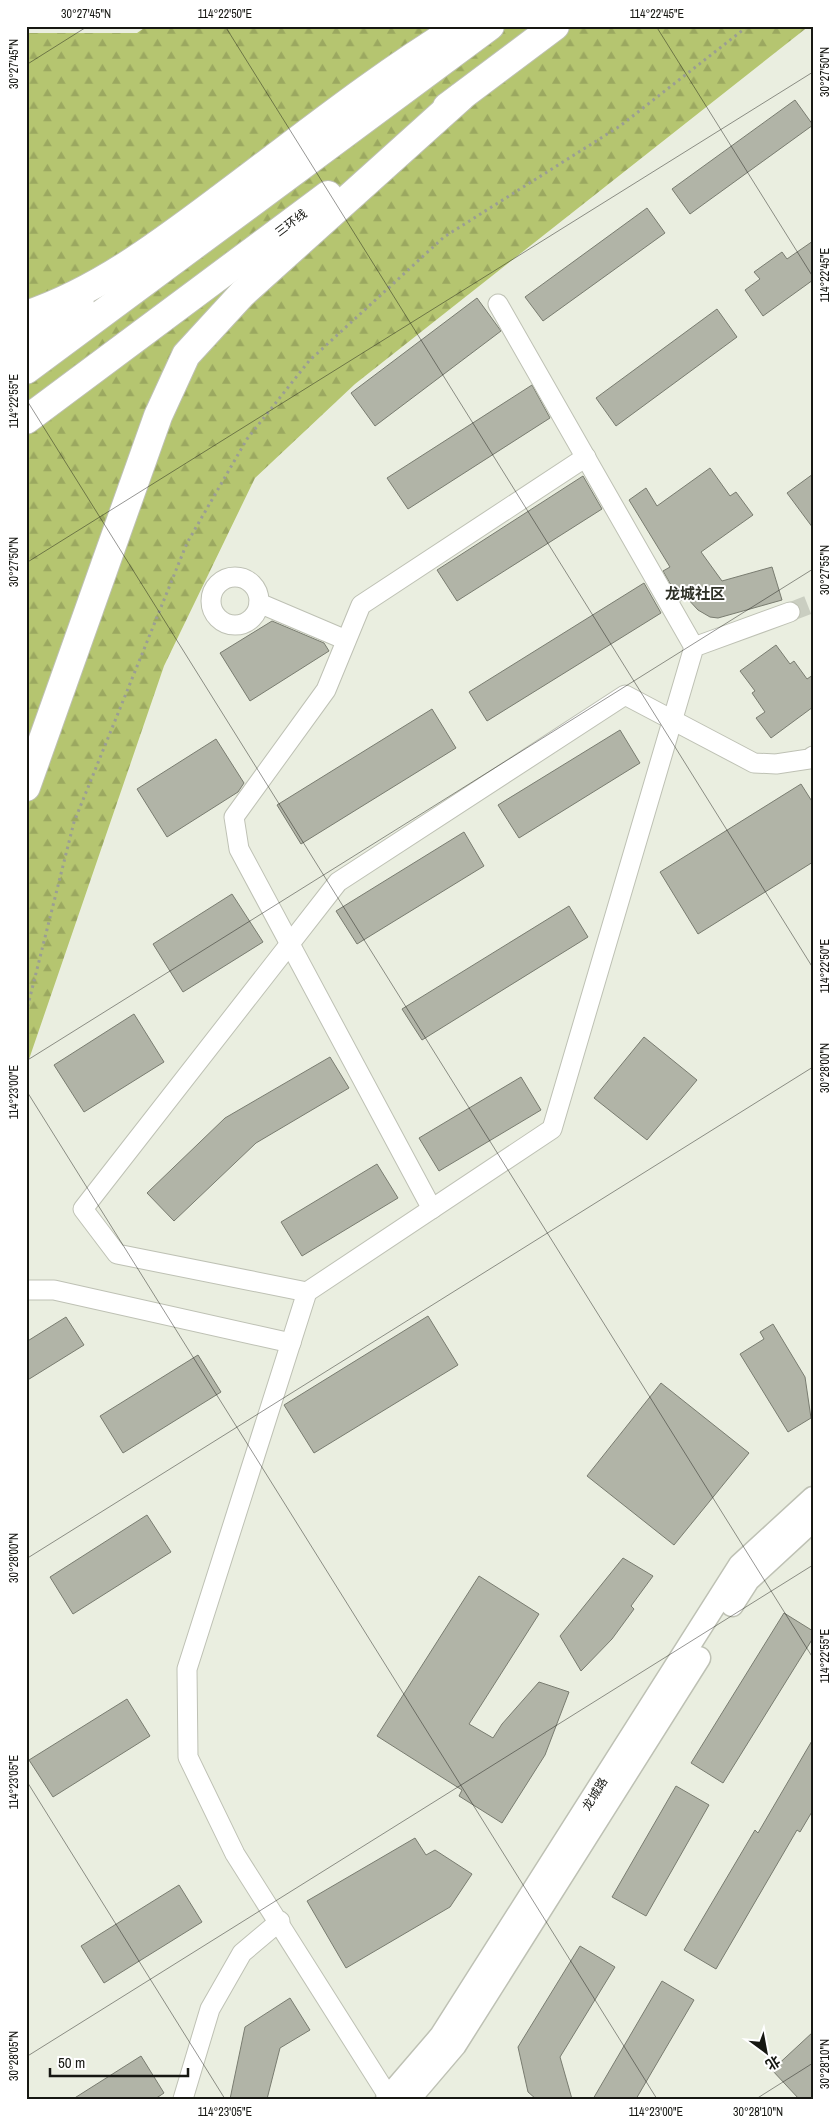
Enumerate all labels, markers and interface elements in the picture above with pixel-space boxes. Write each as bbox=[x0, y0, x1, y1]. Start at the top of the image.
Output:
text: 30°27'45"N bbox=[61, 6, 111, 22]
text: 114°22'50"E bbox=[198, 6, 252, 22]
text: 114°22'45"E bbox=[630, 6, 684, 22]
text: 30°27'45"N bbox=[6, 39, 22, 89]
text: 30°27'50"N bbox=[817, 47, 833, 97]
street label: 三环线 bbox=[272, 206, 310, 240]
text: 114°22'45"E bbox=[817, 248, 833, 302]
text: 114°22'55"E bbox=[6, 374, 22, 428]
text: 30°27'50"N bbox=[6, 537, 22, 587]
text: 30°27'55"N bbox=[817, 545, 833, 595]
district label: 龙城社区 bbox=[665, 583, 725, 604]
text: 114°22'50"E bbox=[817, 939, 833, 993]
text: 30°28'00"N bbox=[817, 1043, 833, 1093]
text: 114°23'00"E bbox=[6, 1065, 22, 1119]
text: 30°28'00"N bbox=[6, 1533, 22, 1583]
text: 114°22'55"E bbox=[817, 1629, 833, 1683]
text: 114°23'05"E bbox=[6, 1755, 22, 1809]
street label: 龙城路 bbox=[579, 1774, 611, 1814]
north arrow bbox=[742, 2028, 792, 2078]
text: 30°28'05"N bbox=[6, 2031, 22, 2081]
text: 30°28'10"N bbox=[817, 2039, 833, 2089]
scale bar bbox=[50, 2045, 188, 2077]
text: 50 m bbox=[58, 2052, 85, 2073]
text: 北 bbox=[762, 2052, 784, 2074]
text: 114°23'05"E bbox=[198, 2104, 252, 2120]
text: 114°23'00"E bbox=[629, 2104, 683, 2120]
text: 30°28'10"N bbox=[733, 2104, 783, 2120]

